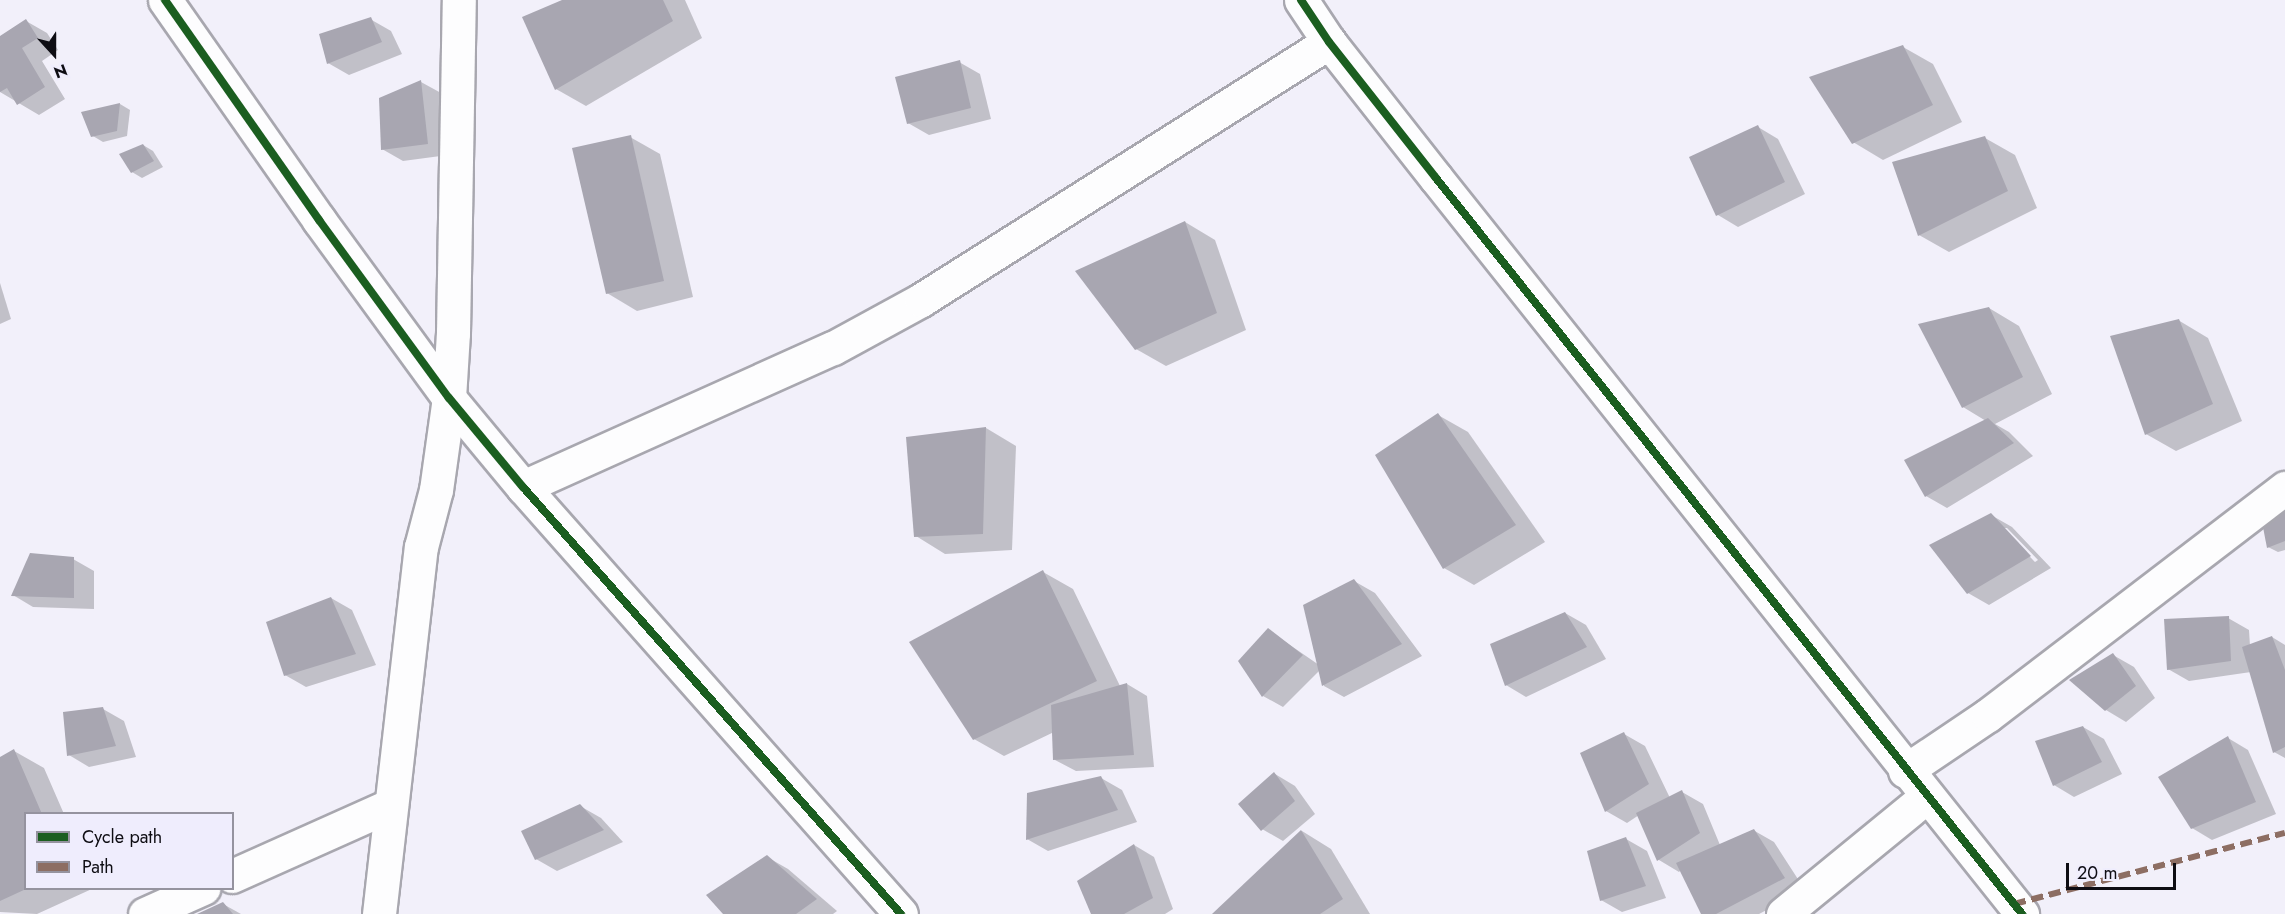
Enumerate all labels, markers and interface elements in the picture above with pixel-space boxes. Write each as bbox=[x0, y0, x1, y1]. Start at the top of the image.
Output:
north arrow bbox=[24, 24, 84, 84]
text: N bbox=[51, 58, 71, 84]
legend bbox=[24, 812, 234, 890]
text: Cycle path bbox=[82, 824, 162, 850]
scale bar bbox=[2069, 851, 2178, 889]
text: Path bbox=[82, 854, 114, 880]
text: 20 m bbox=[2077, 860, 2117, 886]

